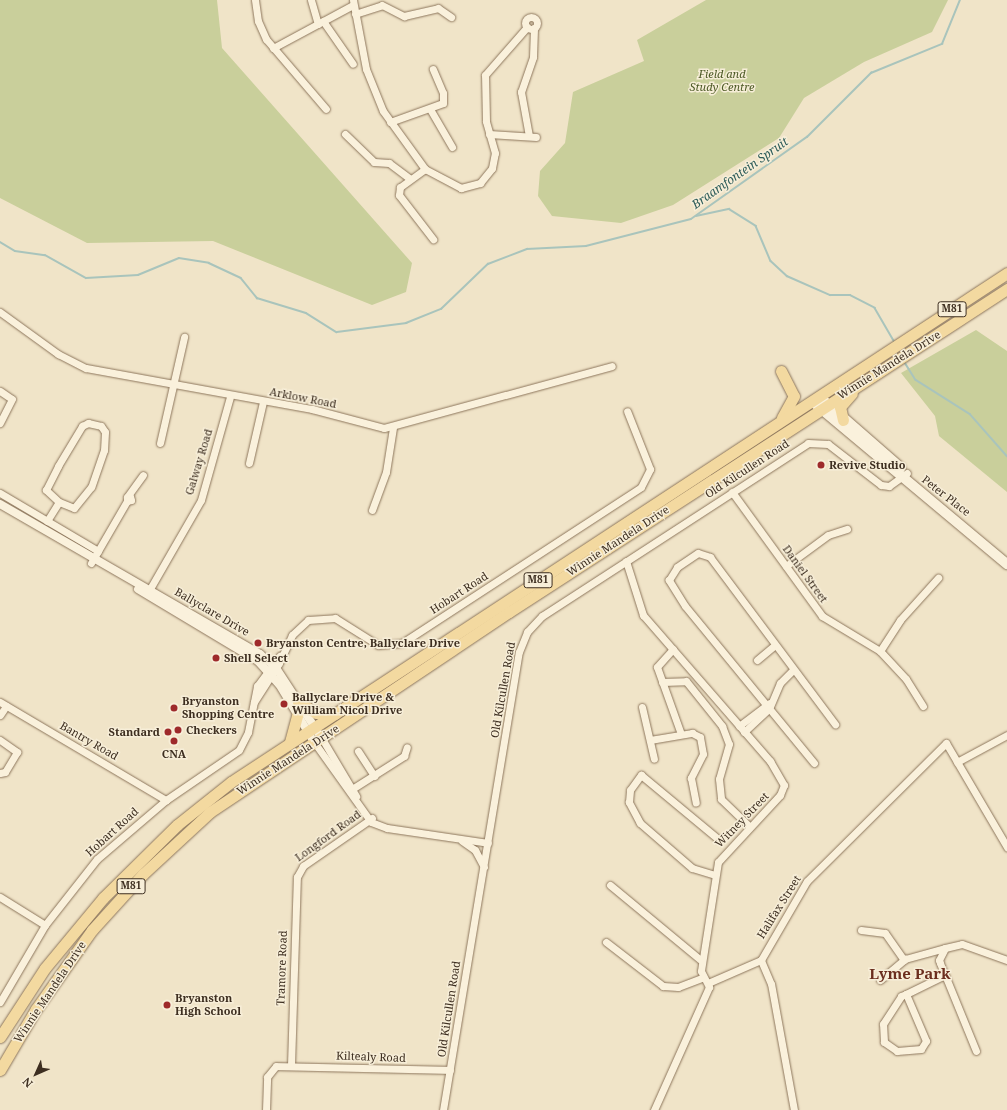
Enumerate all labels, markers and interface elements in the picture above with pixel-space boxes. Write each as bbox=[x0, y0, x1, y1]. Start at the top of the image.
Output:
park label: Field and Study Centre bbox=[690, 68, 754, 94]
water label: Braamfontein Spruit bbox=[689, 134, 791, 212]
road number: M81 bbox=[937, 301, 967, 317]
street label: Winnie Mandela Drive bbox=[835, 328, 943, 402]
street label: Arklow Road bbox=[268, 385, 338, 411]
street label: Galway Road bbox=[183, 427, 215, 497]
street label: Old Kilcullen Road bbox=[703, 437, 791, 501]
place label: Revive Studio bbox=[829, 458, 905, 472]
marker: Revive Studio bbox=[816, 460, 826, 470]
street label: Peter Place bbox=[919, 473, 973, 519]
street label: Winnie Mandela Drive bbox=[564, 503, 672, 579]
street label: Daniel Street bbox=[780, 543, 830, 605]
street label: Hobart Road bbox=[428, 569, 490, 617]
road number: M81 bbox=[523, 572, 553, 588]
street label: Ballyclare Drive bbox=[172, 585, 252, 639]
place label: Bryanston Centre, Ballyclare Drive bbox=[266, 636, 460, 650]
marker: Bryanston Centre, Ballyclare Drive bbox=[253, 638, 263, 648]
street label: Old Kilcullen Road bbox=[488, 641, 518, 739]
place label: Shell Select bbox=[224, 651, 288, 665]
marker: Shell Select bbox=[211, 653, 221, 663]
place label: Ballyclare Drive & William Nicol Drive bbox=[292, 691, 402, 717]
place label: Bryanston Shopping Centre bbox=[182, 695, 274, 721]
marker: Ballyclare Drive & William Nicol Drive bbox=[279, 699, 289, 709]
marker: Bryanston Shopping Centre bbox=[169, 703, 179, 713]
street label: Bantry Road bbox=[58, 719, 120, 763]
street label: Winnie Mandela Drive bbox=[234, 722, 342, 798]
place label: Checkers bbox=[186, 723, 237, 737]
place label: Standard bbox=[109, 725, 160, 739]
marker: Checkers bbox=[173, 725, 183, 735]
marker: Standard bbox=[163, 727, 173, 737]
marker: CNA bbox=[169, 736, 179, 746]
place label: CNA bbox=[162, 747, 186, 761]
street label: Witney Street bbox=[712, 790, 772, 850]
street label: Hobart Road bbox=[83, 805, 141, 859]
street label: Longford Road bbox=[293, 808, 363, 864]
street label: Halifax Street bbox=[754, 873, 804, 941]
road number: M81 bbox=[116, 878, 146, 894]
street label: Tramore Road bbox=[274, 930, 290, 1006]
street label: Winnie Mandela Drive bbox=[11, 939, 89, 1045]
street label: Old Kilcullen Road bbox=[435, 960, 463, 1058]
district label: Lyme Park bbox=[869, 965, 951, 983]
place label: Bryanston High School bbox=[175, 992, 241, 1018]
marker: Bryanston High School bbox=[162, 1000, 172, 1010]
street label: Kiltealy Road bbox=[336, 1049, 406, 1065]
north arrow bbox=[16, 1054, 56, 1094]
text: N bbox=[19, 1074, 36, 1091]

